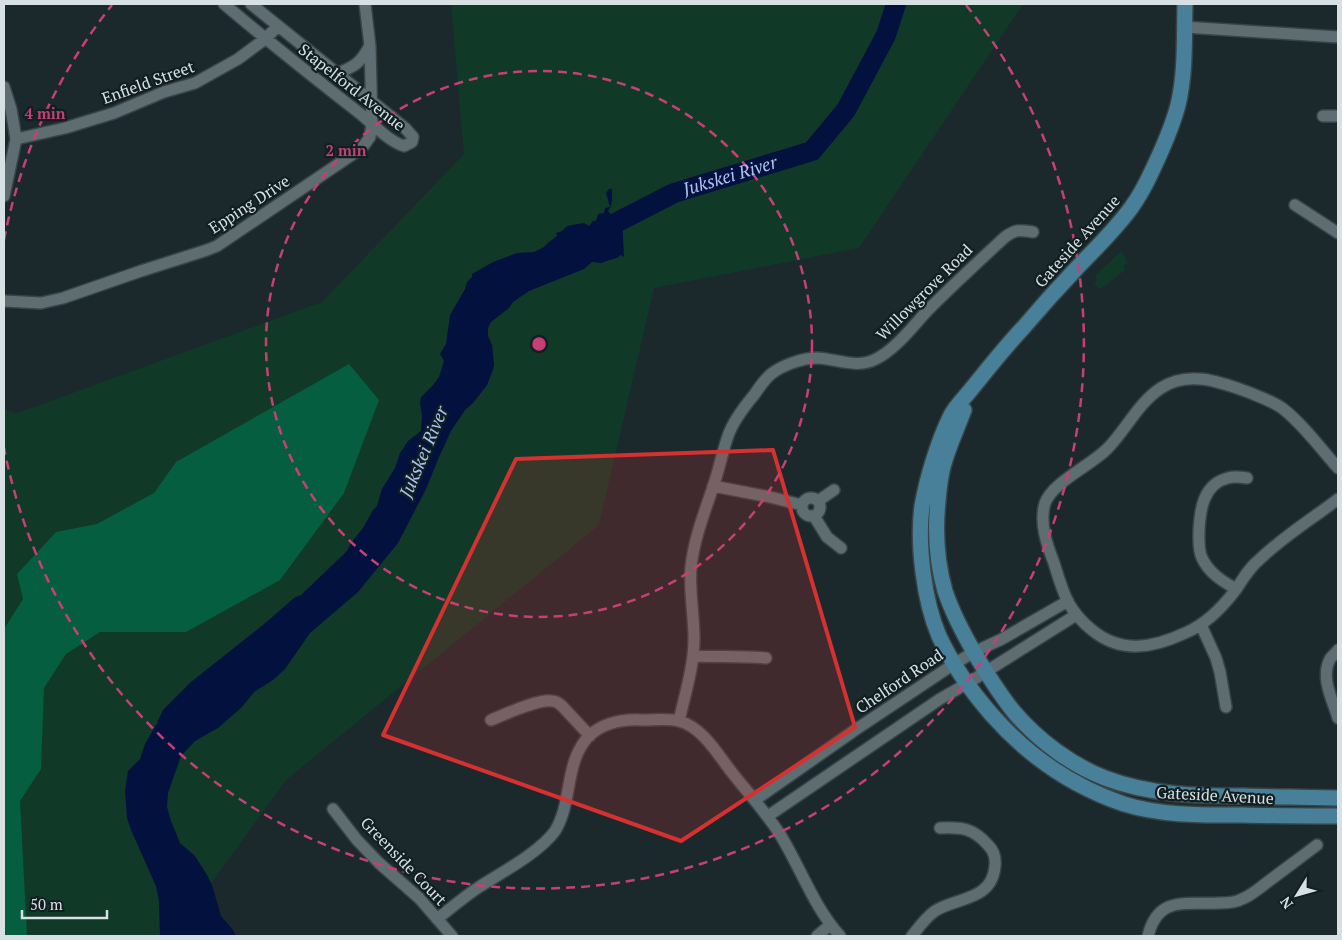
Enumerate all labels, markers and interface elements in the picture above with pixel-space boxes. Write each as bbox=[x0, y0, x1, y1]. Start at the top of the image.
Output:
street label: Stapelford Avenue bbox=[294, 38, 410, 136]
street label: Enfield Street bbox=[99, 55, 197, 109]
text: 4 min bbox=[24, 103, 66, 123]
text: 2 min bbox=[325, 140, 367, 160]
water label: Jukskei River bbox=[679, 149, 781, 201]
street label: Epping Drive bbox=[204, 170, 294, 238]
street label: Gateside Avenue bbox=[1029, 190, 1125, 292]
street label: Willowgrove Road bbox=[871, 239, 977, 345]
centre of rings bbox=[530, 335, 548, 353]
water label: Jukskei River bbox=[393, 401, 454, 502]
street label: Chelford Road bbox=[851, 644, 947, 718]
street label: Gateside Avenue bbox=[1156, 781, 1274, 809]
street label: Greenside Court bbox=[356, 812, 452, 910]
north arrow bbox=[1272, 870, 1322, 920]
scale bar bbox=[22, 888, 108, 920]
text: N bbox=[1275, 893, 1297, 913]
text: 50 m bbox=[30, 894, 63, 914]

